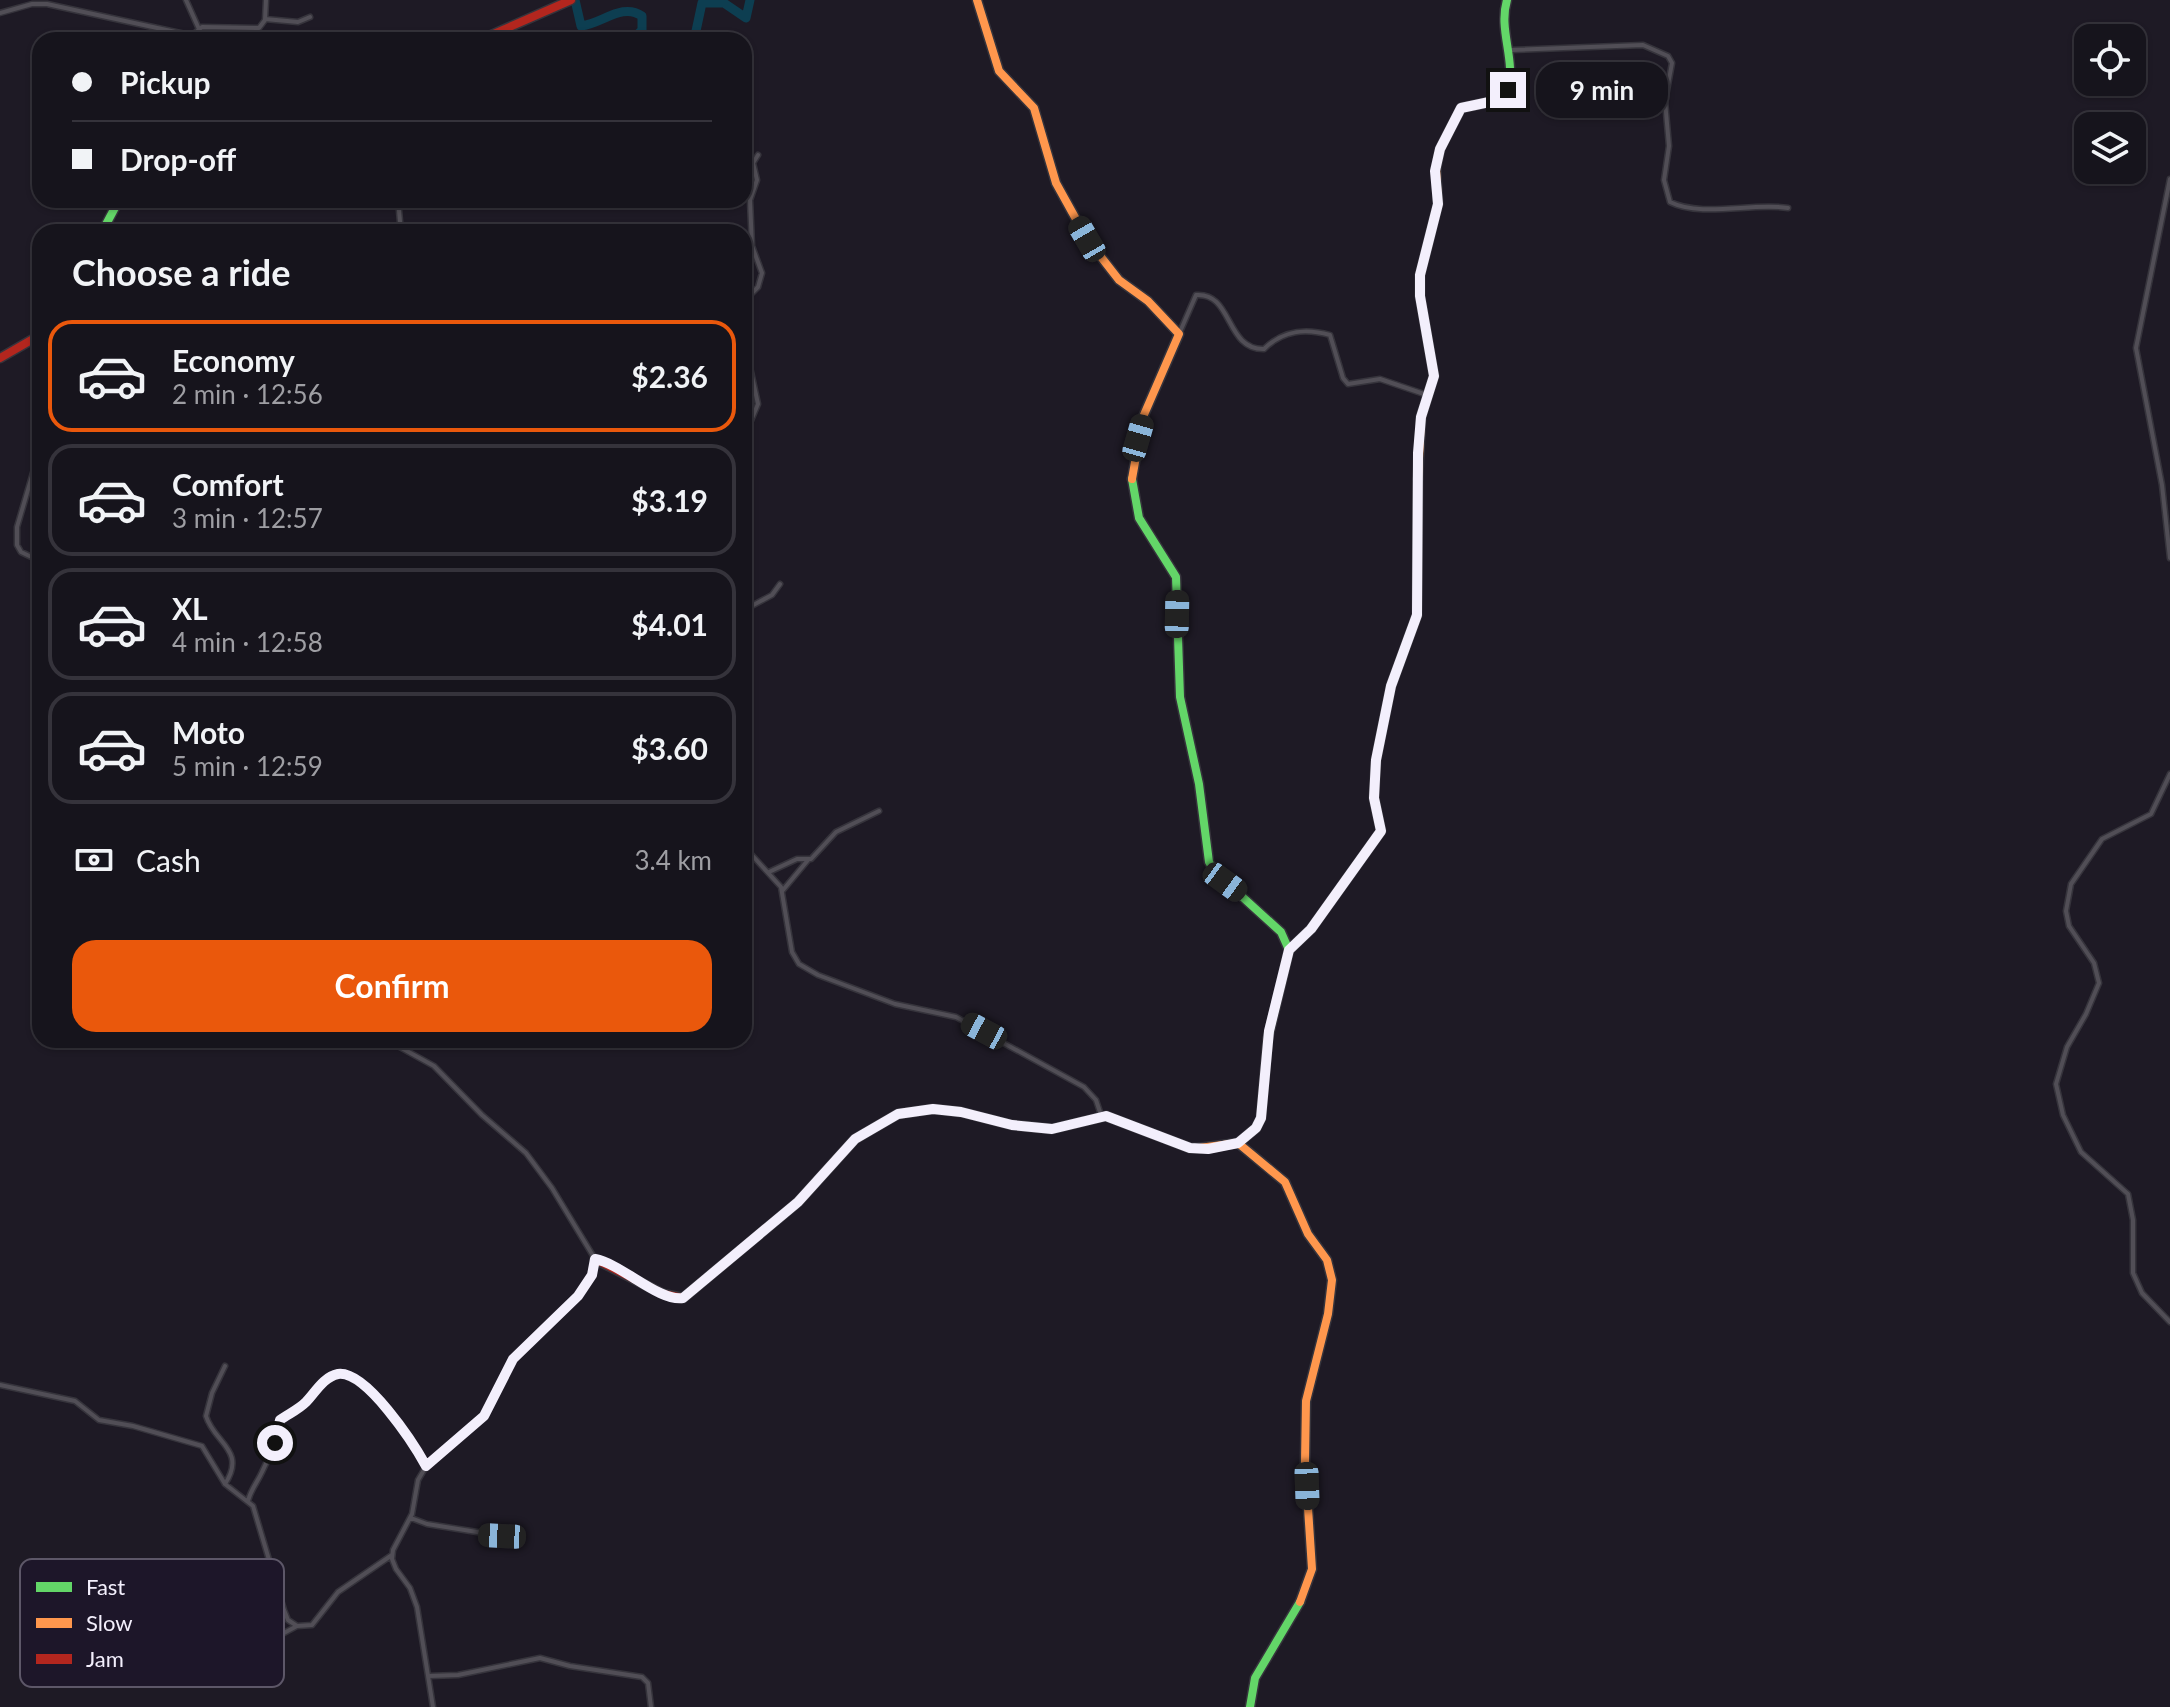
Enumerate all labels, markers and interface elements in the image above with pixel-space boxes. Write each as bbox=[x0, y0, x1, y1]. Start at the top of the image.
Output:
map controls bbox=[2074, 24, 2146, 184]
button: locate bbox=[2074, 24, 2146, 96]
callout: 9 min bbox=[1536, 62, 1668, 118]
text: Pickup bbox=[120, 64, 211, 100]
route end bbox=[1490, 72, 1526, 108]
text: 9 min bbox=[1570, 74, 1634, 106]
button: layers bbox=[2074, 112, 2146, 184]
text: Drop-off bbox=[120, 141, 236, 177]
car bbox=[1065, 212, 1109, 266]
text: Choose a ride bbox=[72, 250, 291, 294]
icon: car bbox=[76, 340, 148, 412]
text: Economy bbox=[172, 342, 295, 378]
text: $2.36 bbox=[631, 358, 708, 394]
text: 2 min · 12:56 bbox=[172, 378, 323, 410]
car bbox=[1120, 412, 1156, 464]
icon: car bbox=[76, 464, 148, 536]
text: Comfort bbox=[172, 466, 284, 502]
text: $3.19 bbox=[631, 482, 708, 518]
text: 3 min · 12:57 bbox=[172, 502, 323, 534]
icon: car bbox=[76, 588, 148, 660]
text: XL bbox=[172, 590, 208, 626]
car bbox=[1165, 590, 1189, 638]
text: $4.01 bbox=[631, 606, 708, 642]
text: 4 min · 12:58 bbox=[172, 626, 323, 658]
icon: car bbox=[76, 712, 148, 784]
text: Moto bbox=[172, 714, 245, 750]
text: $3.60 bbox=[631, 730, 708, 766]
text: 5 min · 12:59 bbox=[172, 750, 323, 782]
icon: cash bbox=[72, 838, 116, 882]
text: Cash bbox=[136, 842, 201, 878]
text: 3.4 km bbox=[634, 844, 712, 876]
car bbox=[1199, 858, 1251, 906]
button: Confirm bbox=[72, 940, 712, 1032]
car bbox=[957, 1009, 1011, 1053]
route start bbox=[257, 1425, 293, 1461]
car bbox=[1294, 1462, 1320, 1510]
car bbox=[477, 1523, 527, 1549]
legend bbox=[20, 1559, 284, 1687]
text: Fast bbox=[86, 1573, 125, 1600]
text: Slow bbox=[86, 1609, 133, 1636]
text: Jam bbox=[86, 1645, 124, 1672]

